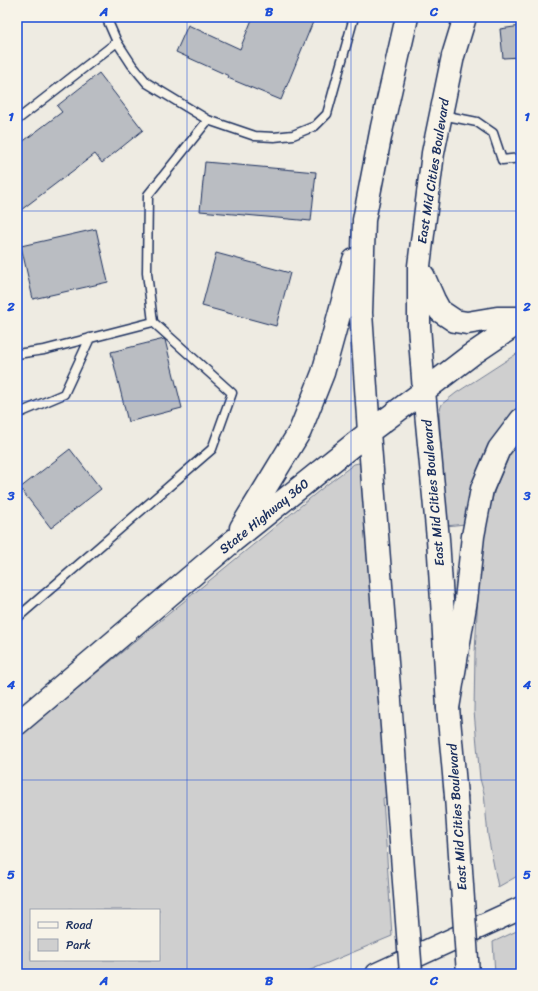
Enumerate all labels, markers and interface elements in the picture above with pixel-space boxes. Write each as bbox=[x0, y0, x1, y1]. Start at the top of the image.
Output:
text: A bbox=[99, 0, 108, 23]
text: B bbox=[265, 0, 274, 23]
text: C bbox=[429, 0, 439, 23]
street label: East Mid Cities Boulevard bbox=[410, 95, 456, 245]
text: 1 bbox=[8, 105, 14, 128]
text: 1 bbox=[524, 105, 530, 128]
text: 2 bbox=[6, 295, 15, 318]
text: 2 bbox=[522, 295, 531, 318]
street label: East Mid Cities Boulevard bbox=[415, 418, 451, 567]
street label: State Highway 360 bbox=[214, 472, 314, 560]
text: 3 bbox=[6, 484, 15, 507]
text: 3 bbox=[522, 484, 531, 507]
text: 4 bbox=[6, 673, 16, 696]
text: 4 bbox=[522, 673, 532, 696]
street label: East Mid Cities Boulevard bbox=[440, 742, 474, 891]
text: 5 bbox=[7, 863, 15, 886]
text: 5 bbox=[523, 863, 531, 886]
legend bbox=[30, 909, 160, 961]
text: Road bbox=[66, 914, 93, 936]
text: Park bbox=[66, 934, 91, 956]
text: A bbox=[99, 969, 108, 991]
text: B bbox=[265, 969, 274, 991]
text: C bbox=[429, 969, 439, 991]

